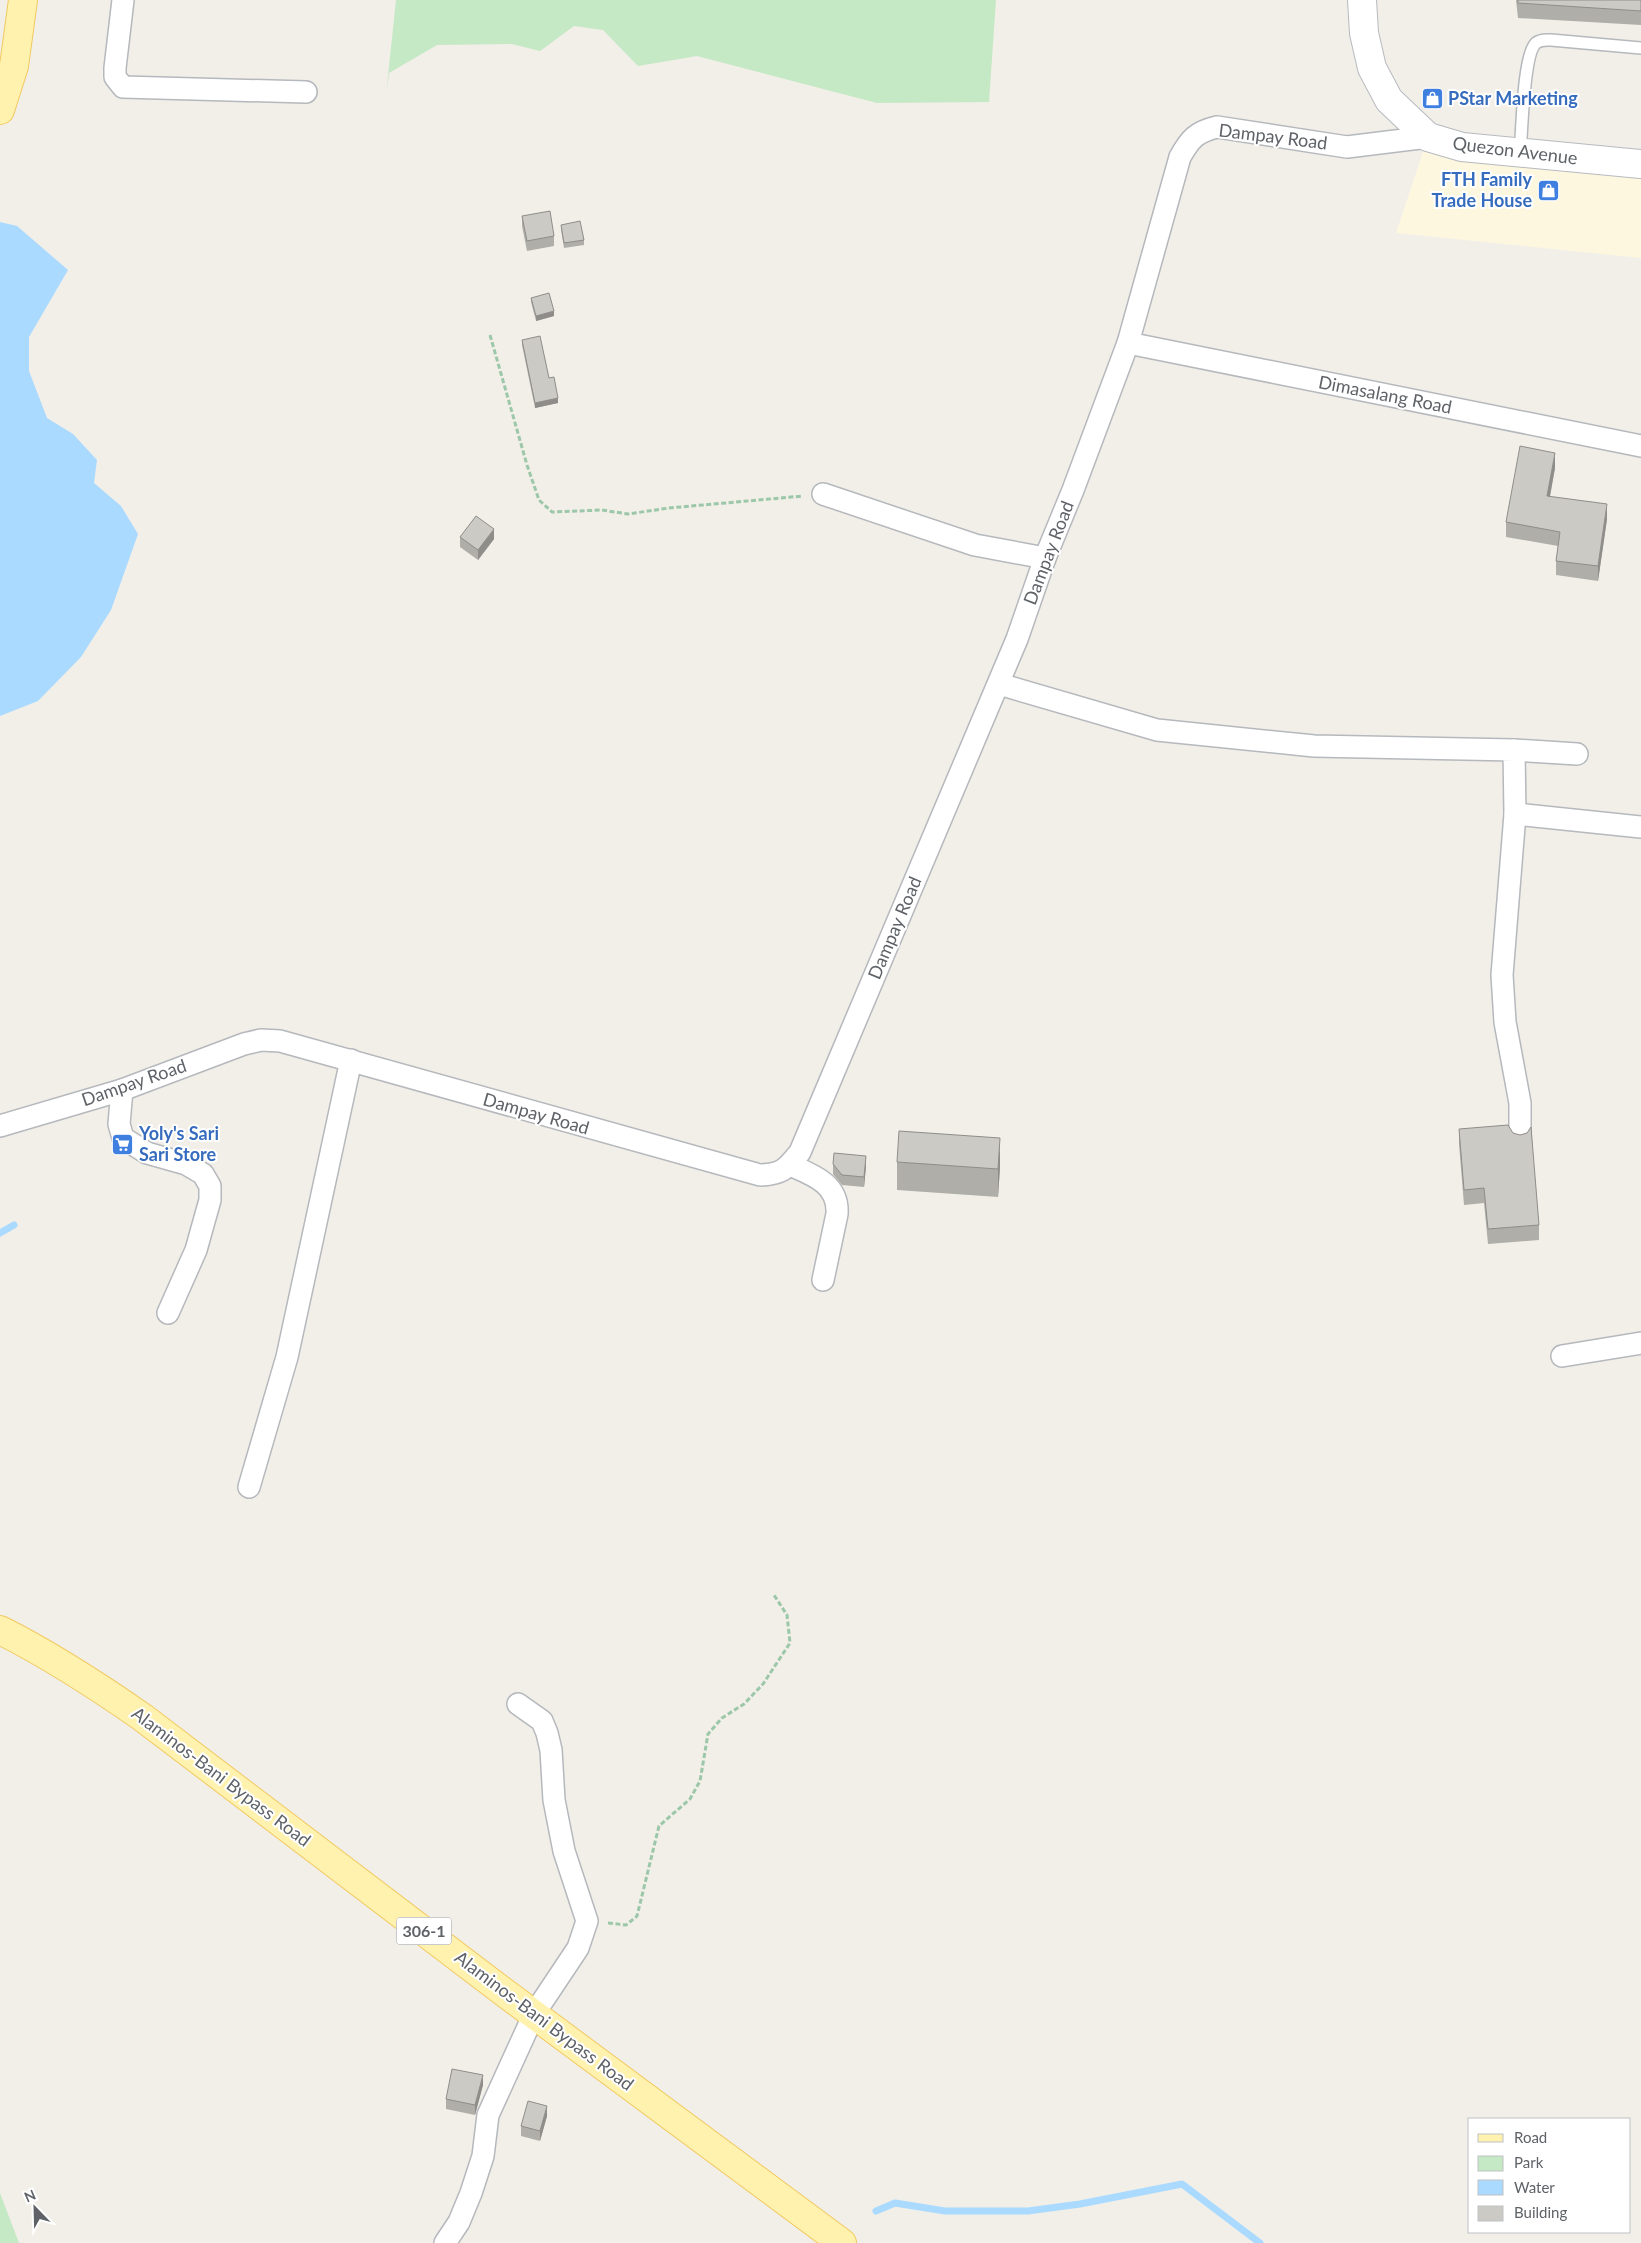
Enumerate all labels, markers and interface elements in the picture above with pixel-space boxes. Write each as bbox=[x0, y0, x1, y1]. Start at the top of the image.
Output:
shop icon: PStar Marketing bbox=[1420, 87, 1444, 111]
place label: PStar Marketing bbox=[1448, 87, 1578, 109]
street label: Dampay Road bbox=[1217, 118, 1329, 154]
street label: Quezon Avenue bbox=[1451, 131, 1579, 169]
place label: FTH Family Trade House bbox=[1431, 168, 1532, 211]
shop icon: FTH Family Trade House bbox=[1536, 178, 1560, 202]
street label: Dimasalang Road bbox=[1317, 370, 1454, 418]
street label: Dampay Road bbox=[1018, 498, 1078, 608]
street label: Dampay Road bbox=[863, 873, 926, 982]
street label: Dampay Road bbox=[78, 1054, 189, 1110]
street label: Dampay Road bbox=[481, 1087, 592, 1139]
place label: Yoly's Sari Sari Store bbox=[138, 1122, 219, 1165]
supermarket icon: Yoly's Sari Sari Store bbox=[111, 1132, 135, 1156]
street label: Alaminos-Bani Bypass Road bbox=[128, 1702, 315, 1851]
road number: 306-1 bbox=[396, 1918, 452, 1944]
street label: Alaminos-Bani Bypass Road bbox=[451, 1946, 638, 2095]
legend bbox=[1468, 2118, 1631, 2233]
text: Road bbox=[1514, 2128, 1547, 2146]
text: Park bbox=[1514, 2153, 1544, 2171]
text: Water bbox=[1514, 2178, 1555, 2196]
north arrow bbox=[10, 2183, 60, 2233]
text: N bbox=[21, 2186, 38, 2206]
text: Building bbox=[1514, 2203, 1567, 2221]

